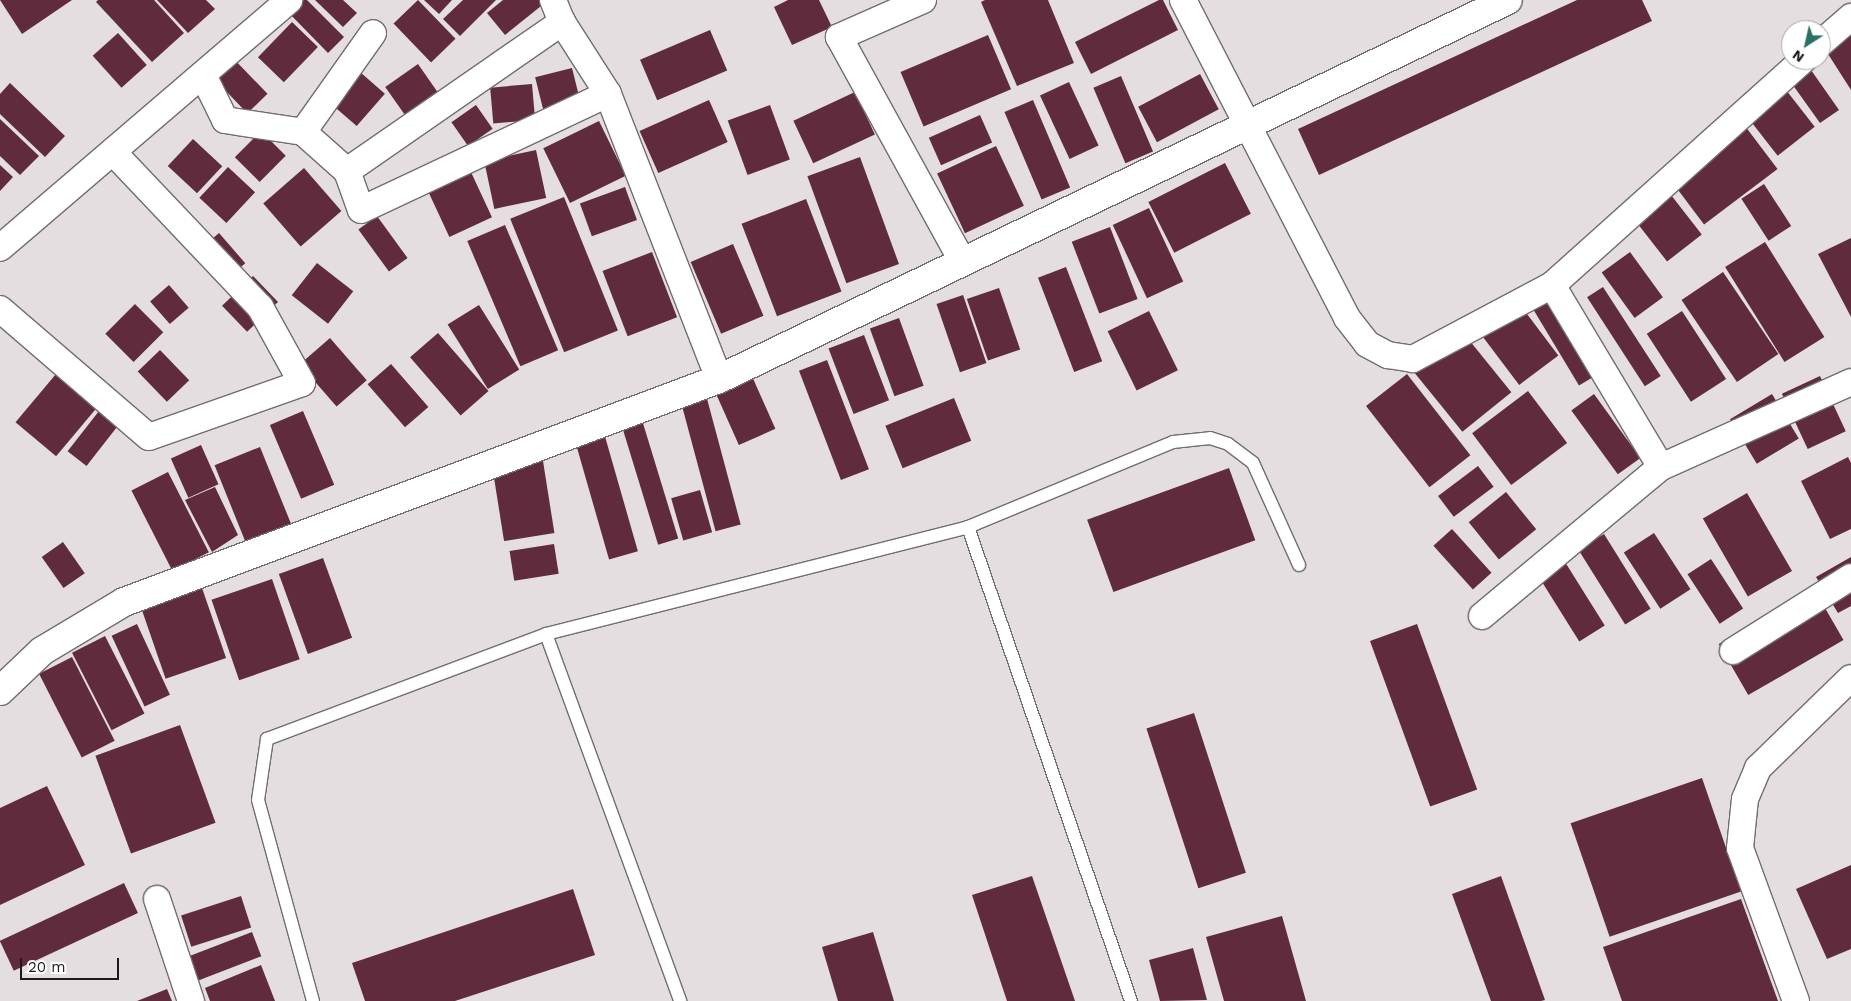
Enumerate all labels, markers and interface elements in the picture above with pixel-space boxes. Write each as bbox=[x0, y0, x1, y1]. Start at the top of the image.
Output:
north arrow bbox=[1781, 20, 1831, 70]
text: N bbox=[1789, 47, 1807, 66]
scale bar bbox=[22, 948, 121, 980]
text: 20 m bbox=[28, 958, 66, 976]

